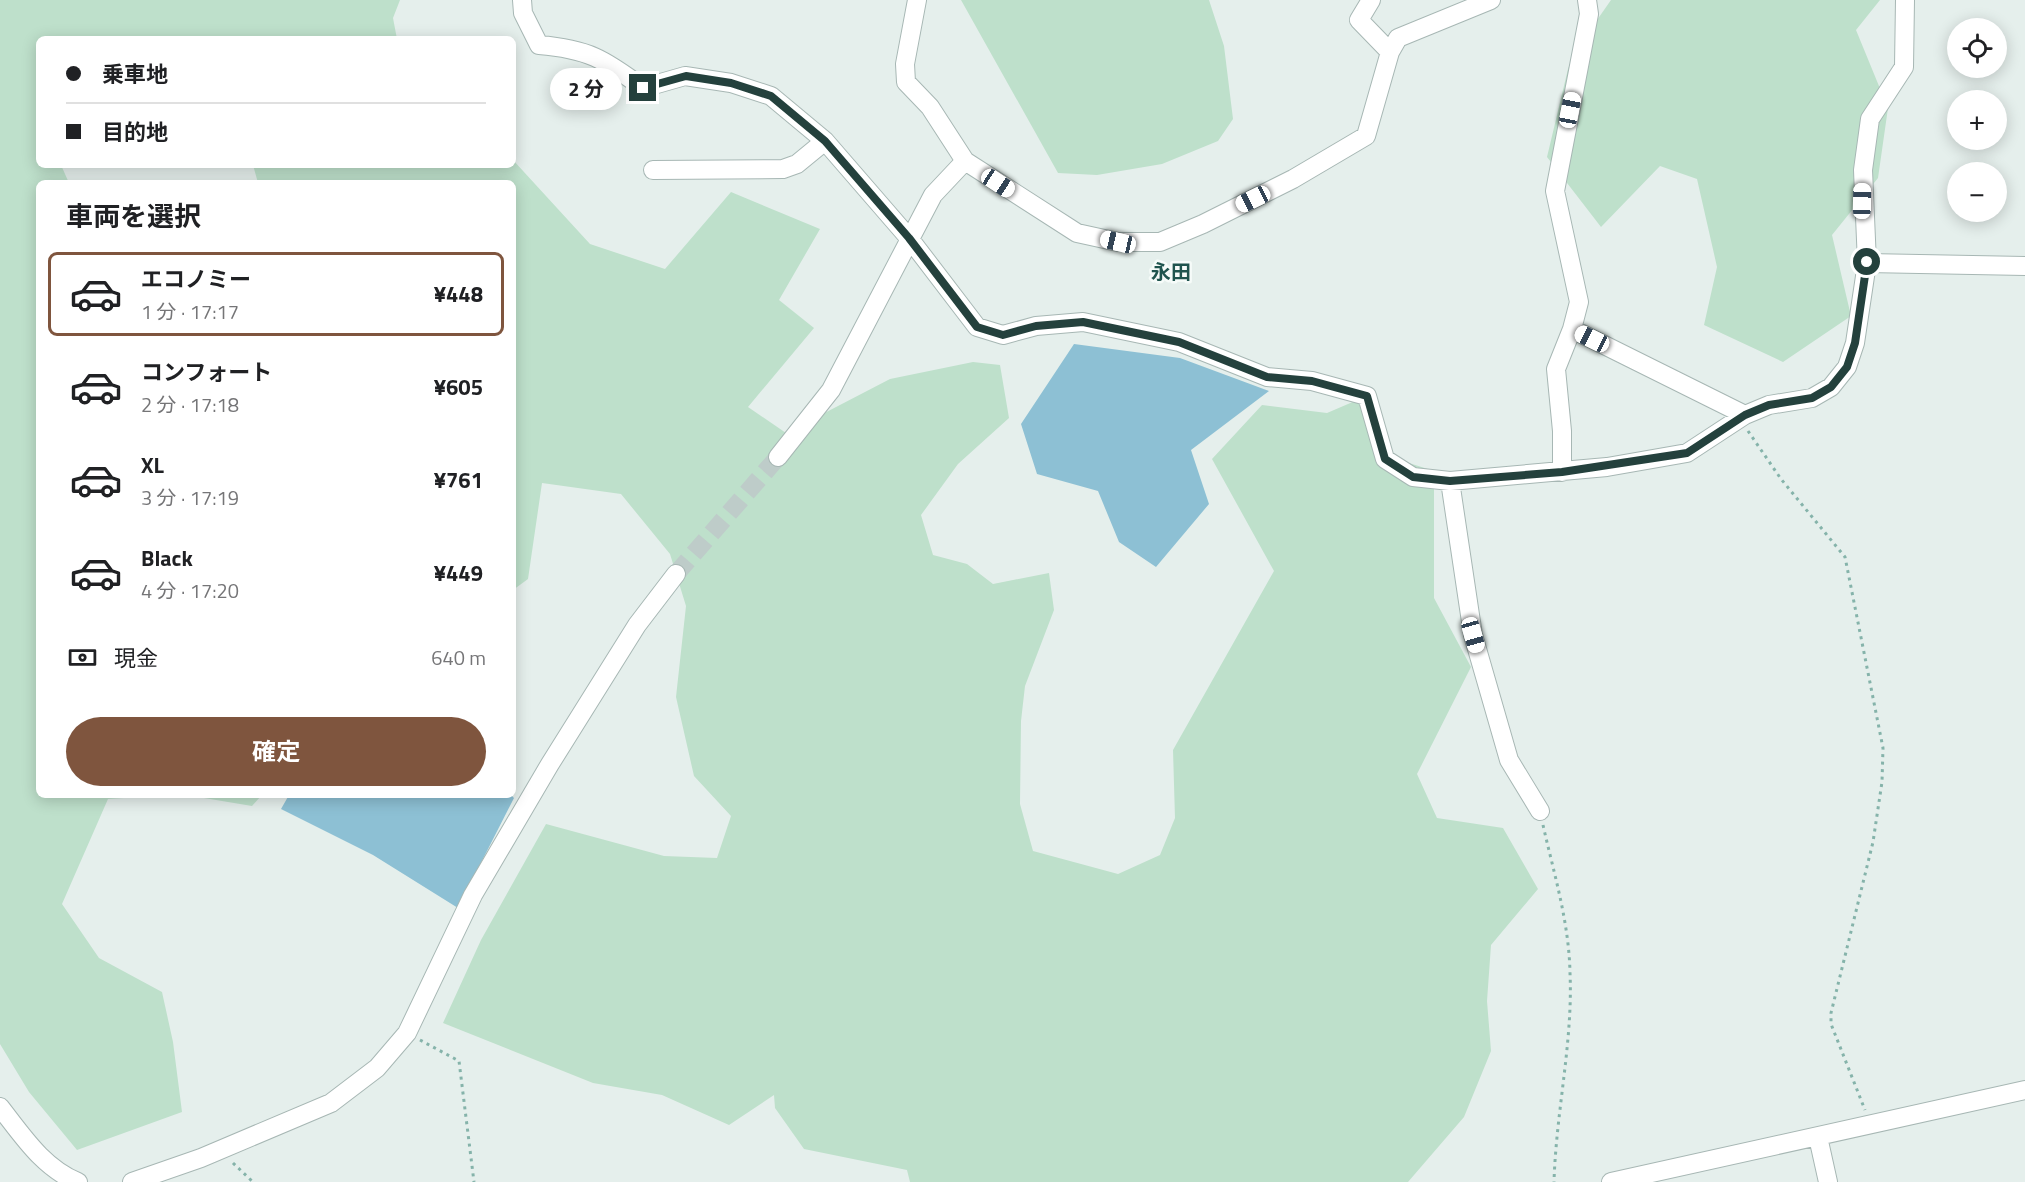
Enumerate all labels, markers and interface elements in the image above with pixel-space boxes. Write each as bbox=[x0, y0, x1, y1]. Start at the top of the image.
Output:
map controls bbox=[1947, 18, 2007, 222]
button: locate bbox=[1947, 18, 2007, 78]
text: 乗車地 bbox=[102, 57, 168, 91]
callout: 2 分 bbox=[550, 67, 622, 109]
text: 2 分 bbox=[568, 73, 604, 104]
route end bbox=[629, 74, 656, 101]
button: + bbox=[1947, 90, 2007, 150]
car bbox=[1558, 91, 1582, 129]
text: 目的地 bbox=[102, 115, 168, 149]
button: − bbox=[1947, 162, 2007, 222]
car bbox=[978, 166, 1018, 200]
car bbox=[1233, 183, 1273, 215]
car bbox=[1853, 183, 1871, 219]
text: 車両を選択 bbox=[66, 195, 201, 236]
car bbox=[1098, 229, 1138, 255]
route start bbox=[1853, 248, 1880, 275]
district label: 永田 bbox=[1151, 256, 1191, 287]
text: エコノミー bbox=[141, 262, 251, 296]
icon: car bbox=[69, 267, 123, 321]
text: ¥448 bbox=[434, 277, 483, 311]
text: 1 分 · 17:17 bbox=[141, 296, 239, 327]
car bbox=[1572, 323, 1612, 355]
text: コンフォート bbox=[141, 355, 272, 389]
icon: car bbox=[69, 360, 123, 414]
text: ¥605 bbox=[434, 370, 483, 404]
text: 2 分 · 17:18 bbox=[141, 389, 239, 420]
text: XL bbox=[141, 448, 164, 482]
icon: car bbox=[69, 453, 123, 507]
text: ¥761 bbox=[434, 463, 483, 497]
text: 3 分 · 17:19 bbox=[141, 482, 239, 513]
text: Black bbox=[141, 541, 193, 575]
icon: car bbox=[69, 546, 123, 600]
text: ¥449 bbox=[434, 556, 483, 590]
text: 4 分 · 17:20 bbox=[141, 575, 239, 606]
car bbox=[1459, 615, 1487, 655]
icon: cash bbox=[66, 641, 99, 674]
text: 現金 bbox=[114, 641, 158, 675]
text: 640 m bbox=[431, 642, 486, 673]
button: 確定 bbox=[66, 717, 486, 786]

